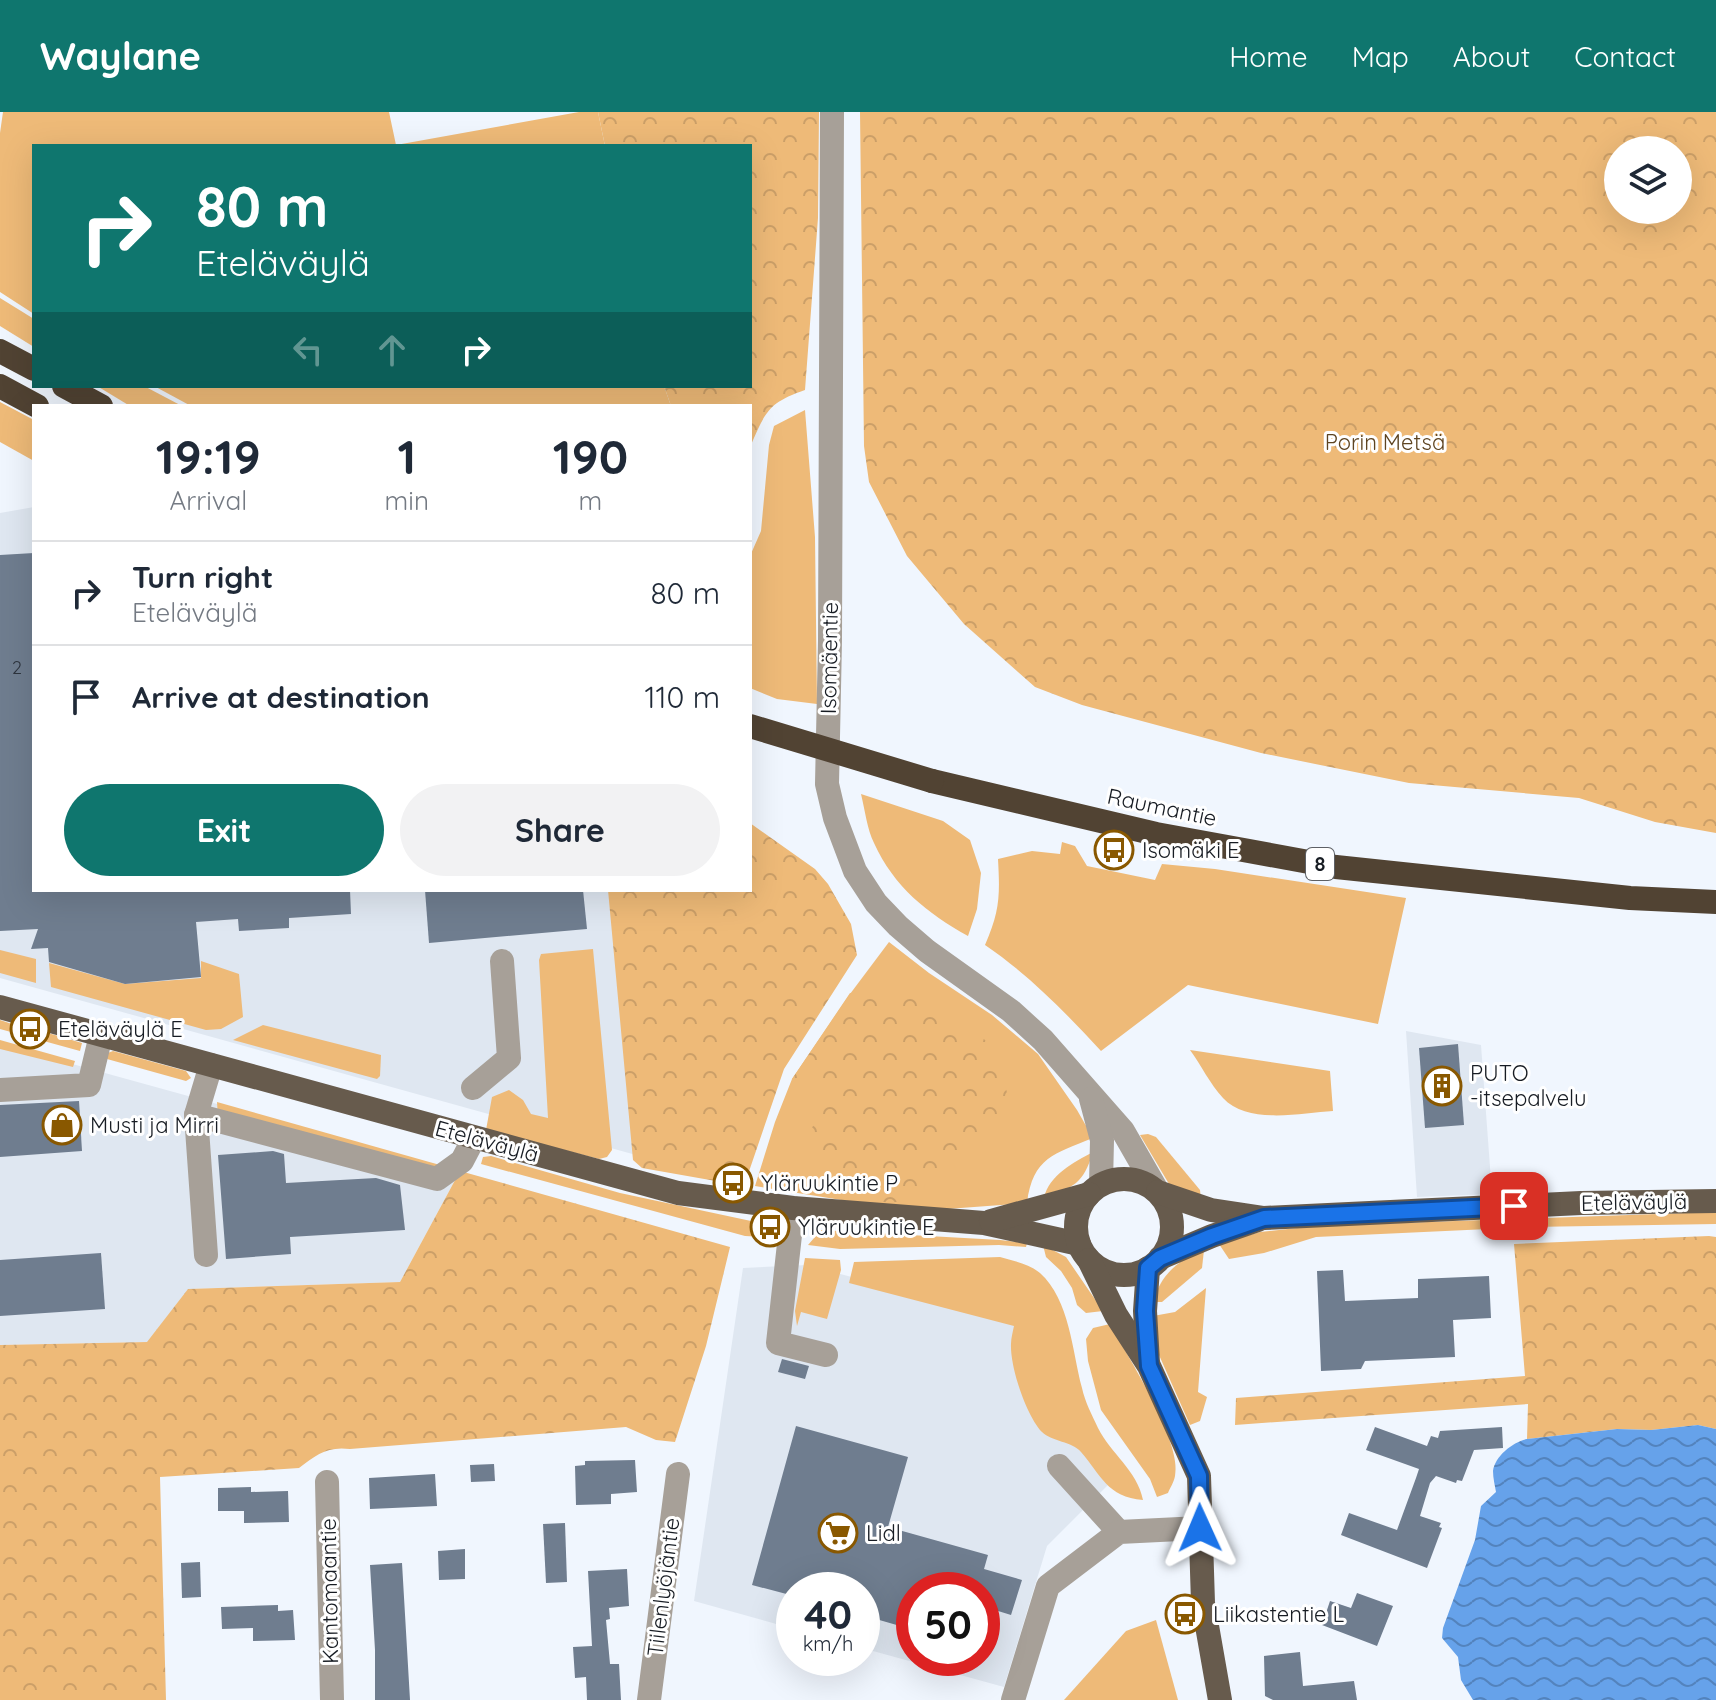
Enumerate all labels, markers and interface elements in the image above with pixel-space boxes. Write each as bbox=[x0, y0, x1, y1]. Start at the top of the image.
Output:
text: Waylane bbox=[40, 32, 201, 80]
text: Home bbox=[1229, 39, 1308, 74]
text: Map bbox=[1352, 39, 1409, 74]
text: About bbox=[1453, 39, 1530, 74]
text: Contact bbox=[1574, 39, 1676, 74]
map controls bbox=[1604, 136, 1692, 224]
button: layers bbox=[1604, 136, 1692, 224]
text: 80 m bbox=[196, 171, 328, 241]
icon: right bbox=[64, 176, 168, 280]
text: Eteläväylä bbox=[196, 240, 370, 285]
icon: left bbox=[286, 328, 330, 372]
icon: ahead bbox=[370, 328, 414, 372]
icon: right bbox=[454, 328, 498, 372]
text: 19:19 bbox=[156, 426, 261, 486]
text: 1 bbox=[397, 426, 416, 486]
text: 190 bbox=[553, 426, 628, 486]
park label: Porin Metsä bbox=[1325, 428, 1445, 456]
text: Arrival bbox=[169, 484, 247, 517]
text: min bbox=[385, 484, 429, 517]
text: m bbox=[579, 484, 602, 517]
text: Turn right bbox=[132, 558, 273, 596]
icon: right bbox=[64, 571, 108, 615]
text: 80 m bbox=[650, 574, 720, 612]
text: Eteläväylä bbox=[132, 596, 258, 629]
street label: Isomäentie bbox=[814, 602, 844, 714]
house number: 2 bbox=[12, 656, 22, 679]
icon: arrive bbox=[64, 675, 108, 719]
text: Arrive at destination bbox=[132, 678, 430, 716]
text: 110 m bbox=[644, 678, 720, 716]
street label: Raumantie bbox=[1105, 782, 1219, 832]
button: Exit bbox=[64, 784, 384, 876]
button: Share bbox=[400, 784, 720, 876]
bus stop icon: Isomäki E bbox=[1093, 829, 1135, 871]
place label: Isomäki E bbox=[1142, 836, 1239, 864]
road number: 8 bbox=[1306, 848, 1334, 880]
bus stop icon: Eteläväylä E bbox=[9, 1008, 51, 1050]
place label: Eteläväylä E bbox=[58, 1015, 183, 1043]
place label: PUTO -itsepalvelu bbox=[1470, 1059, 1587, 1112]
building icon: PUTO -itsepalvelu bbox=[1421, 1065, 1463, 1107]
shop icon: Musti ja Mirri bbox=[41, 1104, 83, 1146]
place label: Musti ja Mirri bbox=[90, 1111, 219, 1139]
street label: Eteläväylä bbox=[432, 1114, 542, 1168]
bus stop icon: Yläruukintie P bbox=[712, 1162, 754, 1204]
place label: Yläruukintie P bbox=[761, 1169, 898, 1197]
pin bbox=[1480, 1172, 1548, 1240]
icon: arrive bbox=[1492, 1184, 1536, 1228]
street label: Eteläväylä bbox=[1581, 1187, 1687, 1217]
bus stop icon: Yläruukintie E bbox=[749, 1206, 791, 1248]
place label: Yläruukintie E bbox=[798, 1213, 935, 1241]
position arrow bbox=[1158, 1486, 1242, 1570]
supermarket icon: Lidl bbox=[817, 1512, 859, 1554]
street label: Tiilenlyöjäntie bbox=[641, 1516, 685, 1658]
street label: Kantomaantie bbox=[314, 1518, 344, 1664]
place label: Lidl bbox=[866, 1519, 901, 1547]
speed limit sign: 50 bbox=[896, 1572, 1000, 1676]
text: 40 bbox=[804, 1589, 852, 1639]
bus stop icon: Liikastentie L bbox=[1164, 1593, 1206, 1635]
place label: Liikastentie L bbox=[1213, 1600, 1345, 1628]
text: km/h bbox=[803, 1631, 853, 1656]

